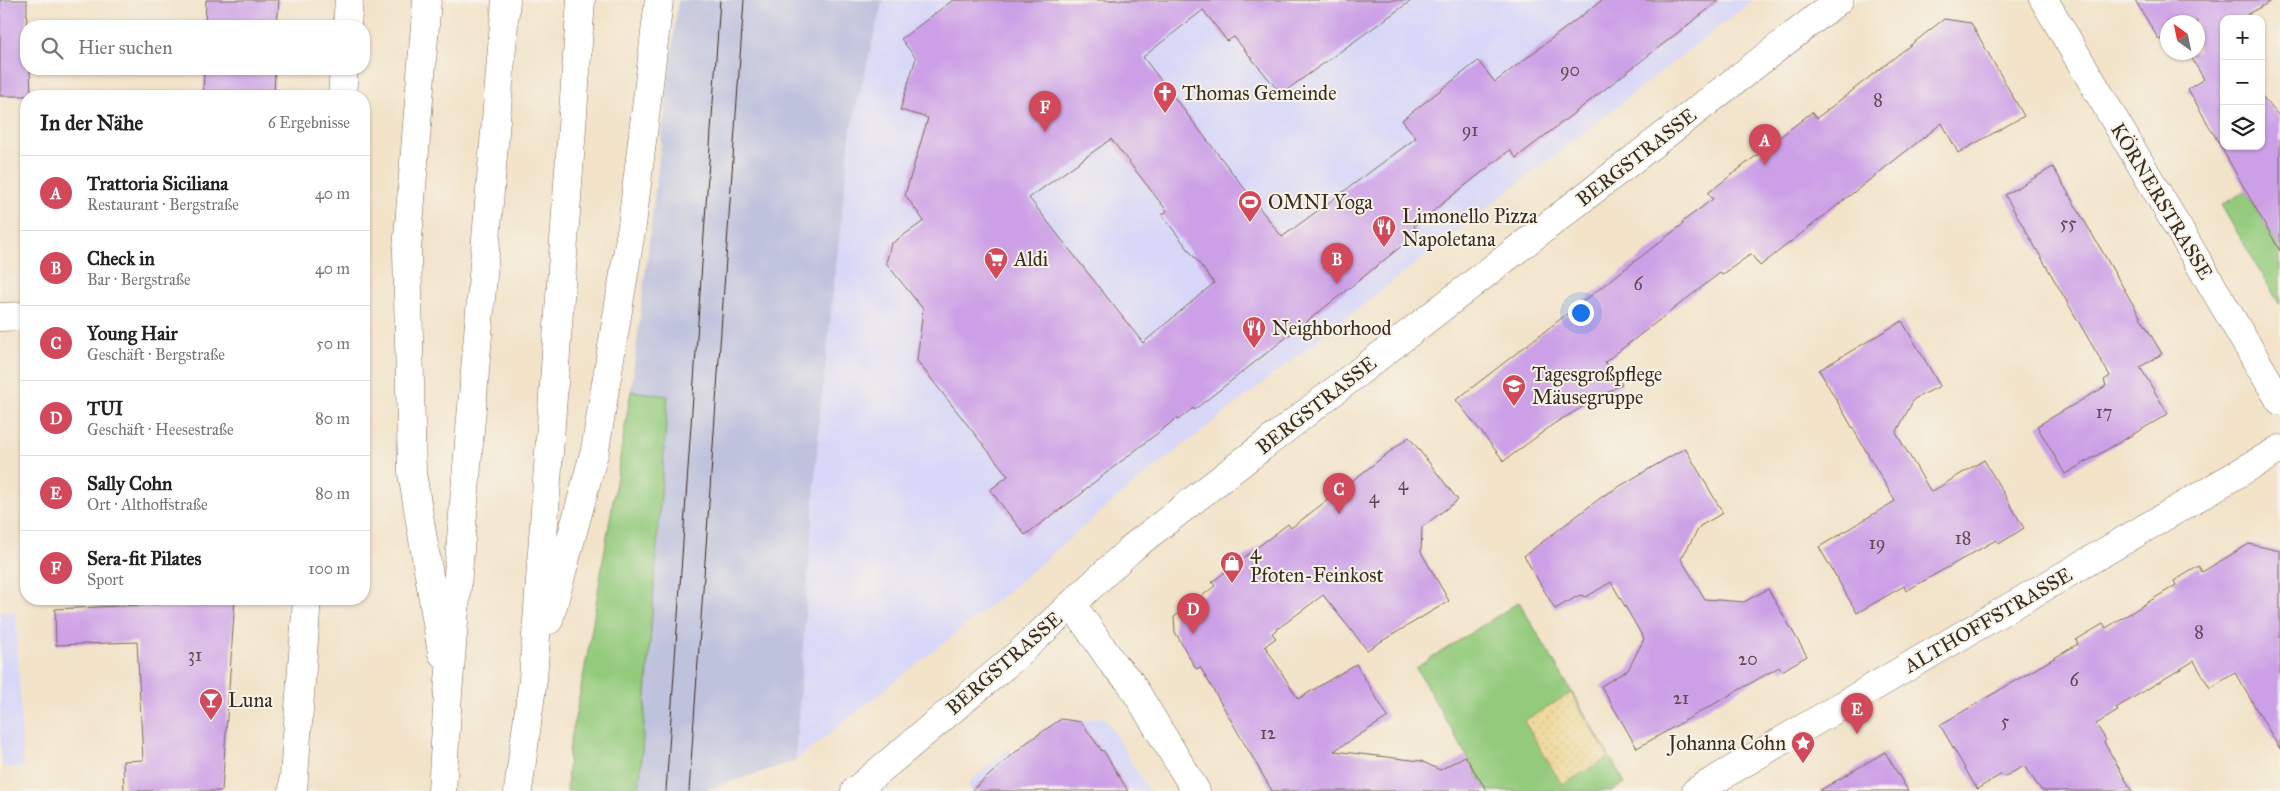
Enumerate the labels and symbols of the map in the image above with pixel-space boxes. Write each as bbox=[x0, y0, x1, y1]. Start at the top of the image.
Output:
north arrow bbox=[2160, 15, 2205, 60]
house number: 90 bbox=[1560, 59, 1580, 81]
church icon: Thomas Gemeinde bbox=[1152, 80, 1178, 114]
place label: Thomas Gemeinde bbox=[1182, 81, 1336, 105]
house number: 8 bbox=[1873, 89, 1883, 111]
pin: F bbox=[1029, 91, 1061, 132]
street label: BERGSTRASSE bbox=[1571, 103, 1701, 211]
street label: KÖRNERSTRASSE bbox=[2106, 118, 2218, 284]
house number: 91 bbox=[1462, 119, 1478, 141]
pin: A bbox=[1749, 124, 1781, 165]
sports icon: OMNI Yoga bbox=[1237, 189, 1263, 223]
place label: OMNI Yoga bbox=[1268, 190, 1373, 215]
place label: Limonello Pizza Napoletana bbox=[1402, 204, 1538, 251]
house number: 55 bbox=[2060, 212, 2077, 234]
restaurant icon: Limonello Pizza Napoletana bbox=[1371, 214, 1397, 248]
pin: B bbox=[1321, 243, 1353, 284]
supermarket icon: Aldi bbox=[983, 246, 1009, 280]
place label: Aldi bbox=[1013, 247, 1049, 271]
house number: 6 bbox=[1633, 273, 1643, 295]
your location bbox=[1568, 300, 1594, 326]
restaurant icon: Neighborhood bbox=[1241, 315, 1267, 349]
place label: Neighborhood bbox=[1272, 316, 1392, 341]
street label: BERGSTRASSE bbox=[1251, 351, 1381, 459]
place label: Tagesgroßpflege Mäusegruppe bbox=[1532, 362, 1662, 410]
school or university icon: Tagesgroßpflege Mäusegruppe bbox=[1501, 373, 1527, 407]
house number: 17 bbox=[2096, 401, 2112, 423]
pin: C bbox=[1323, 473, 1355, 514]
house number: 4 bbox=[1398, 473, 1409, 495]
house number: 4 bbox=[1369, 486, 1380, 508]
house number: 18 bbox=[1955, 527, 1971, 549]
house number: 19 bbox=[1869, 532, 1885, 554]
place label: 4 Pfoten-Feinkost bbox=[1250, 540, 1384, 587]
shop icon: 4 Pfoten-Feinkost bbox=[1219, 550, 1245, 584]
street label: ALTHOFFSTRASSE bbox=[1899, 562, 2076, 678]
pin: D bbox=[1177, 593, 1209, 634]
street label: BERGSTRASSE bbox=[941, 606, 1067, 720]
house number: 8 bbox=[2194, 621, 2204, 643]
house number: 31 bbox=[188, 644, 202, 666]
house number: 20 bbox=[1738, 648, 1758, 670]
house number: 6 bbox=[2069, 669, 2079, 691]
bar icon: Luna bbox=[198, 687, 224, 721]
house number: 21 bbox=[1673, 687, 1689, 709]
place label: Luna bbox=[228, 688, 273, 712]
pin: E bbox=[1841, 693, 1873, 734]
house number: 5 bbox=[2001, 710, 2010, 732]
house number: 12 bbox=[1260, 722, 1276, 744]
place icon: Johanna Cohn bbox=[1790, 730, 1816, 764]
place label: Johanna Cohn bbox=[1667, 731, 1786, 756]

